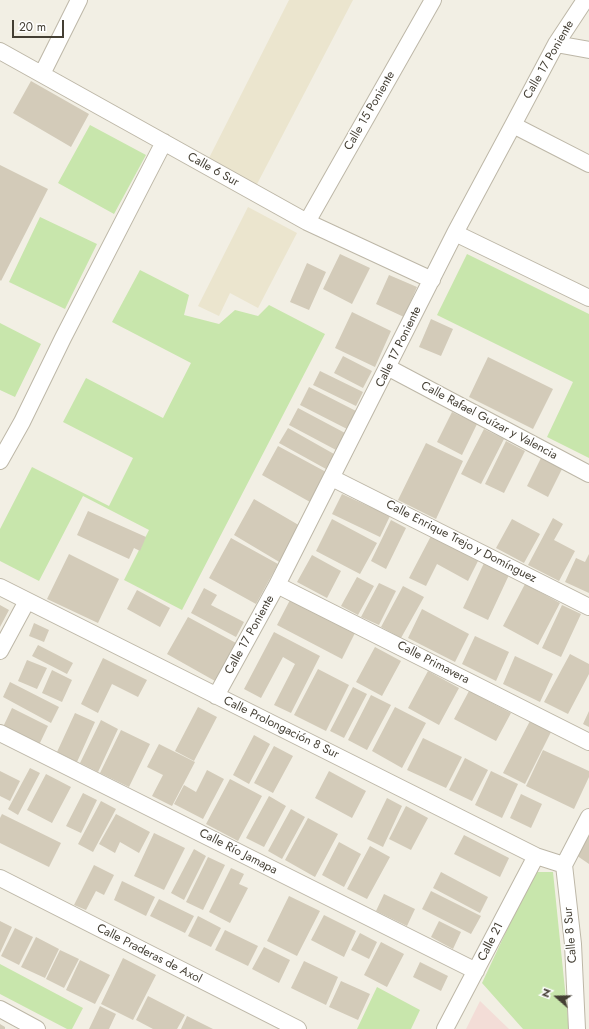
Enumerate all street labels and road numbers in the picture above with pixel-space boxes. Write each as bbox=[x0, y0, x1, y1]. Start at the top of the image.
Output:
street label: Calle 17 Poniente bbox=[521, 18, 577, 102]
street label: Calle 15 Poniente bbox=[342, 69, 398, 153]
street label: Calle 6 Sur bbox=[185, 150, 241, 190]
street label: Calle 17 Poniente bbox=[373, 304, 425, 390]
street label: Calle Rafael Guízar y Valencia bbox=[418, 379, 560, 463]
street label: Calle Enrique Trejo y Domínguez bbox=[383, 498, 539, 586]
street label: Calle 17 Poniente bbox=[222, 593, 278, 677]
street label: Calle Primavera bbox=[394, 639, 472, 687]
street label: Calle Prolongación 8 Sur bbox=[221, 694, 341, 762]
street label: Calle Río Jamapa bbox=[197, 826, 279, 878]
street label: Calle 8 Sur bbox=[561, 906, 581, 964]
street label: Calle 21 bbox=[475, 920, 507, 964]
street label: Calle Praderas de Axol bbox=[94, 921, 204, 987]

